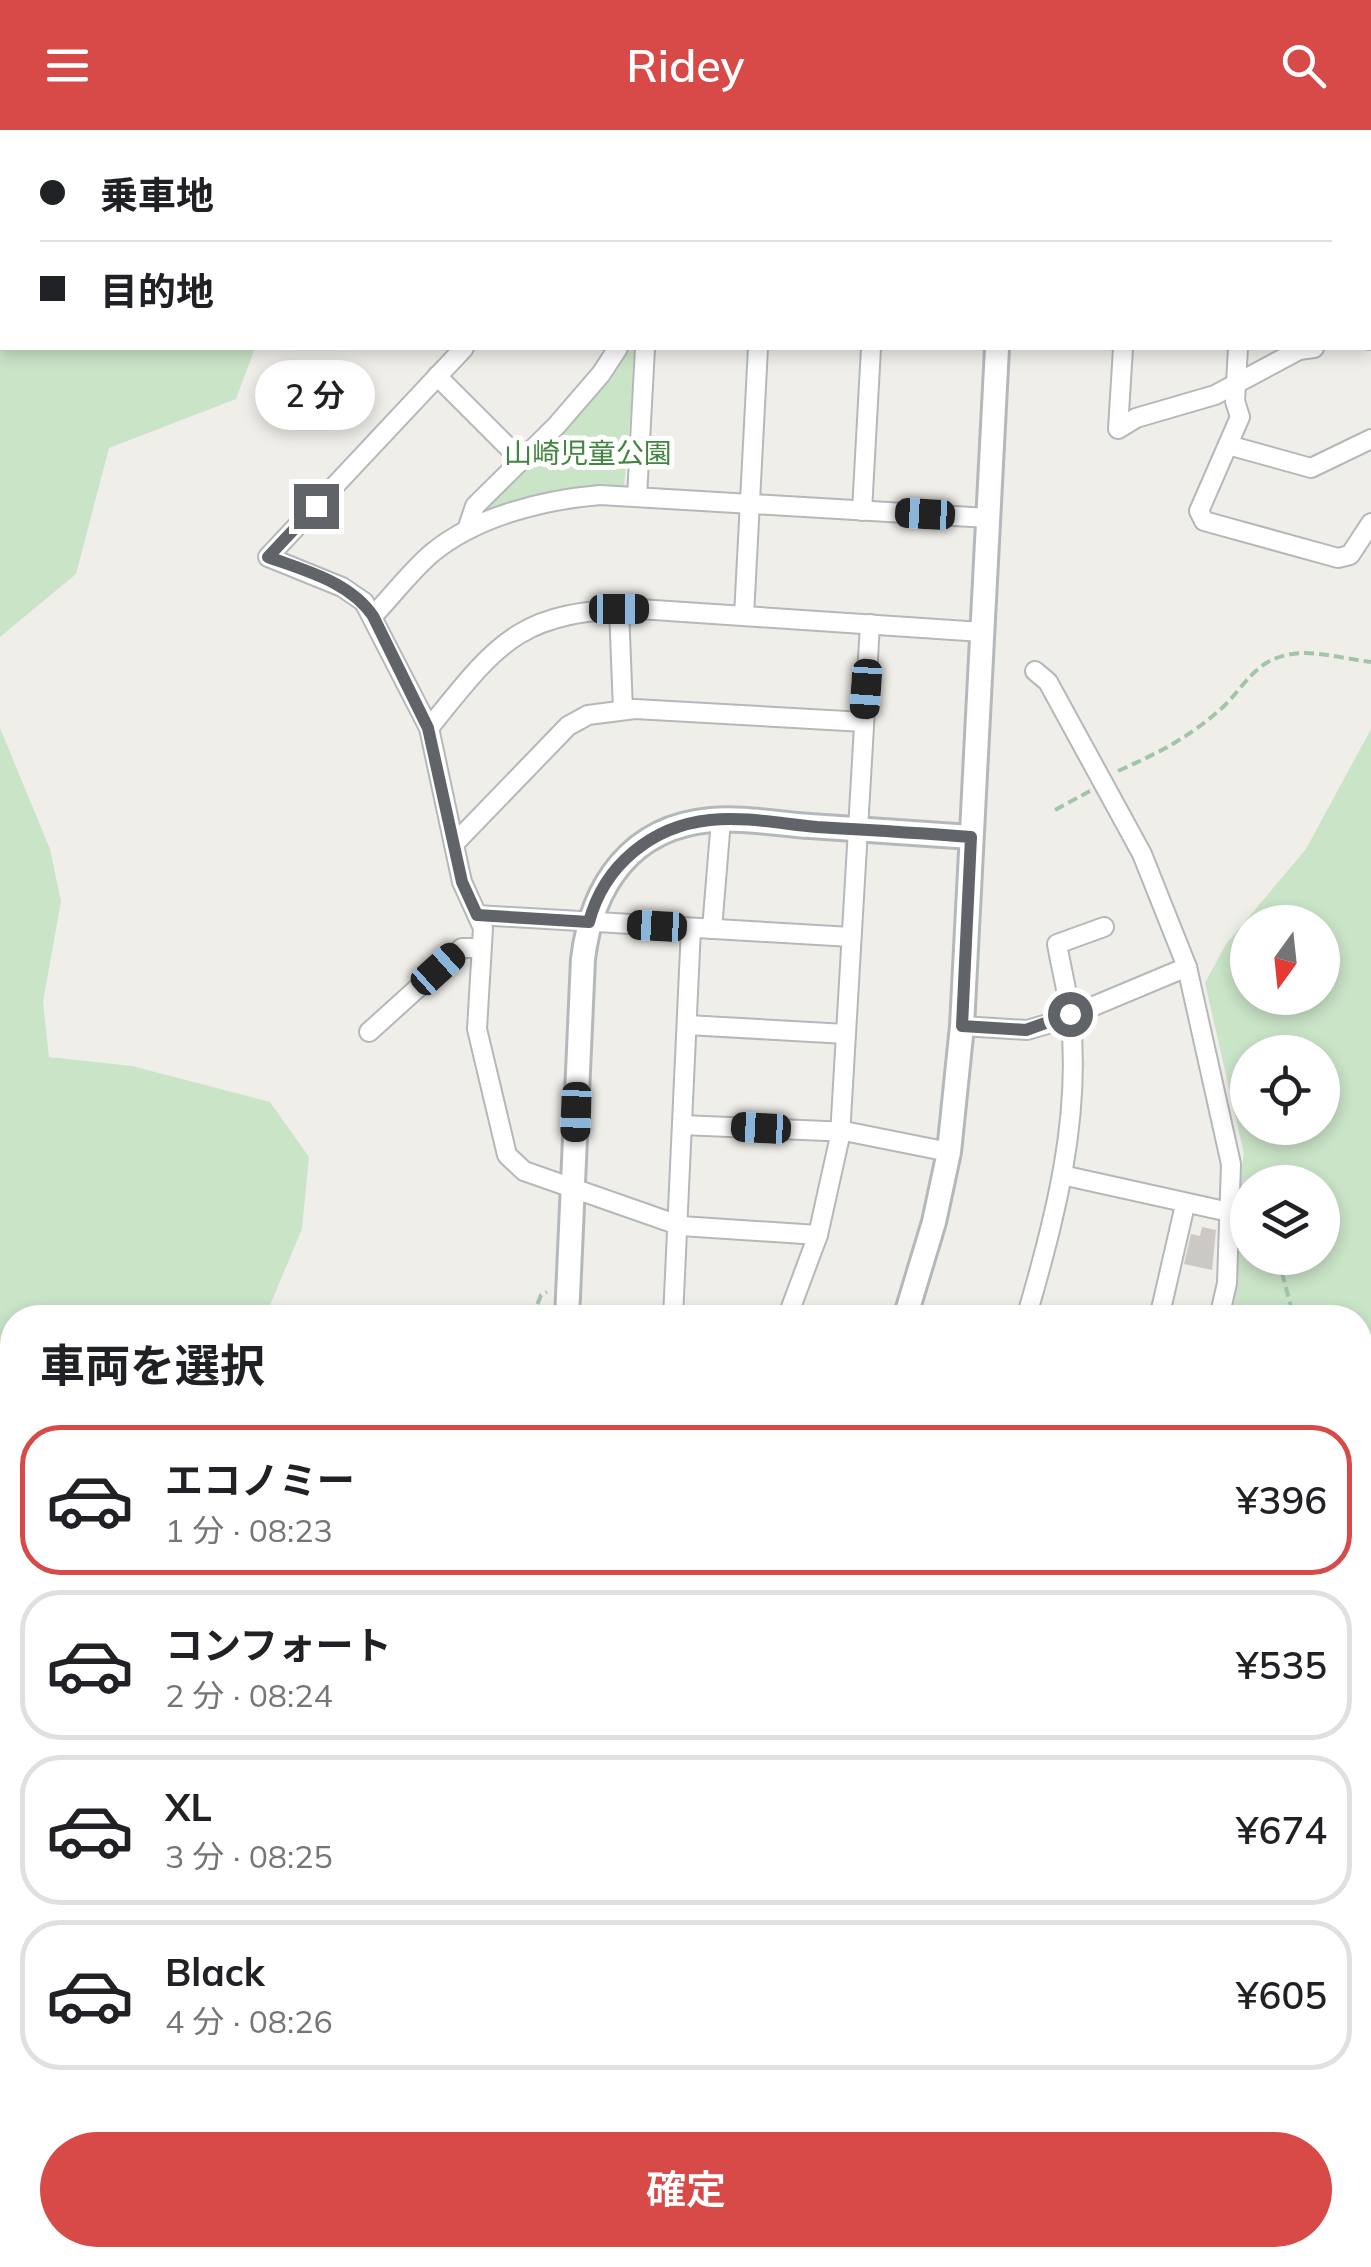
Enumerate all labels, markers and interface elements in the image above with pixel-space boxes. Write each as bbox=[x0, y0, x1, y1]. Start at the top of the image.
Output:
text: Ridey bbox=[626, 37, 745, 93]
icon: menu bbox=[40, 38, 95, 93]
icon: search bbox=[1276, 38, 1331, 93]
text: 乗車地 bbox=[100, 171, 214, 219]
text: 目的地 bbox=[100, 267, 214, 315]
callout: 2 分 bbox=[256, 361, 376, 431]
text: 2 分 bbox=[285, 375, 345, 415]
park label: 山崎児童公園 bbox=[504, 435, 672, 470]
route end bbox=[294, 484, 339, 529]
car bbox=[894, 497, 956, 531]
car bbox=[589, 594, 649, 624]
car bbox=[849, 658, 883, 720]
north arrow bbox=[1230, 905, 1340, 1015]
map controls bbox=[1230, 905, 1340, 1275]
car bbox=[626, 909, 688, 943]
car bbox=[406, 938, 470, 1000]
route start bbox=[1048, 992, 1093, 1037]
button: locate bbox=[1230, 1035, 1340, 1145]
car bbox=[560, 1081, 592, 1143]
car bbox=[730, 1111, 792, 1145]
button: layers bbox=[1230, 1165, 1340, 1275]
text: 車両を選択 bbox=[40, 1337, 265, 1393]
icon: car bbox=[45, 1455, 135, 1545]
text: エコノミー bbox=[165, 1456, 355, 1504]
text: ¥396 bbox=[1236, 1476, 1327, 1524]
text: 1 分 · 08:23 bbox=[165, 1510, 333, 1550]
icon: car bbox=[45, 1620, 135, 1710]
text: コンフォート bbox=[165, 1621, 392, 1669]
text: ¥535 bbox=[1236, 1641, 1327, 1689]
text: 2 分 · 08:24 bbox=[165, 1675, 333, 1715]
text: XL bbox=[165, 1783, 212, 1831]
icon: car bbox=[45, 1785, 135, 1875]
text: ¥674 bbox=[1236, 1806, 1327, 1854]
text: 3 分 · 08:25 bbox=[165, 1836, 333, 1876]
text: Black bbox=[165, 1948, 265, 1996]
icon: car bbox=[45, 1950, 135, 2040]
text: ¥605 bbox=[1236, 1971, 1327, 2019]
text: 4 分 · 08:26 bbox=[165, 2001, 333, 2041]
button: 確定 bbox=[40, 2132, 1332, 2247]

